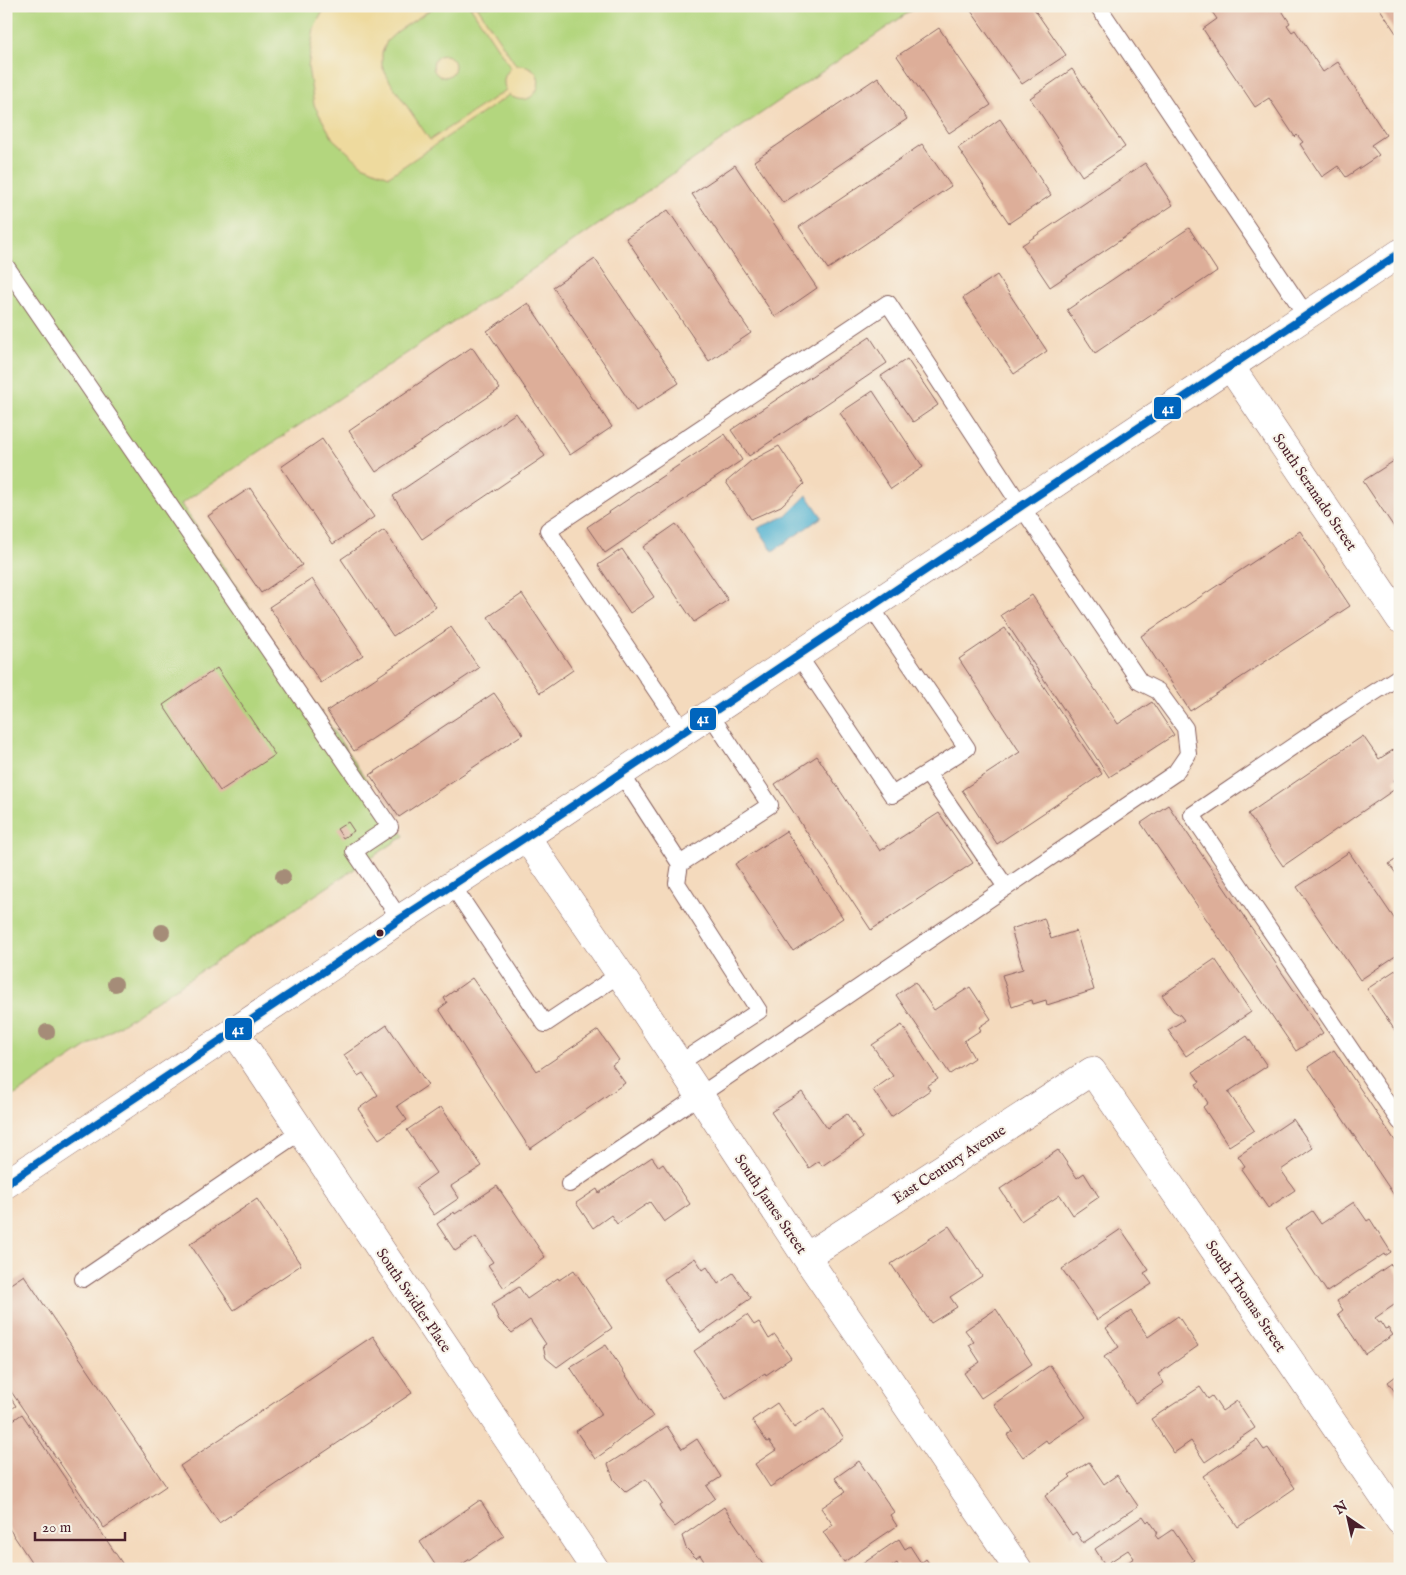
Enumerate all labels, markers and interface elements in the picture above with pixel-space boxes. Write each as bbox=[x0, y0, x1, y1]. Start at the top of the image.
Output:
line badge: 41 bbox=[1153, 396, 1182, 420]
text: 41 bbox=[1162, 400, 1174, 418]
street label: South Seranado Street bbox=[1268, 430, 1361, 555]
line badge: 41 bbox=[689, 707, 717, 731]
text: 41 bbox=[697, 710, 709, 728]
unlabelled marker bbox=[375, 928, 385, 938]
line badge: 41 bbox=[224, 1017, 253, 1041]
text: 41 bbox=[232, 1021, 244, 1039]
street label: East Century Avenue bbox=[889, 1121, 1009, 1208]
street label: South James Street bbox=[730, 1151, 811, 1258]
street label: South Thomas Street bbox=[1201, 1237, 1290, 1356]
street label: South Swidler Place bbox=[372, 1245, 455, 1356]
north arrow bbox=[1324, 1492, 1374, 1542]
text: N bbox=[1330, 1497, 1351, 1519]
scale bar bbox=[35, 1510, 125, 1542]
text: 20 m bbox=[42, 1518, 72, 1537]

